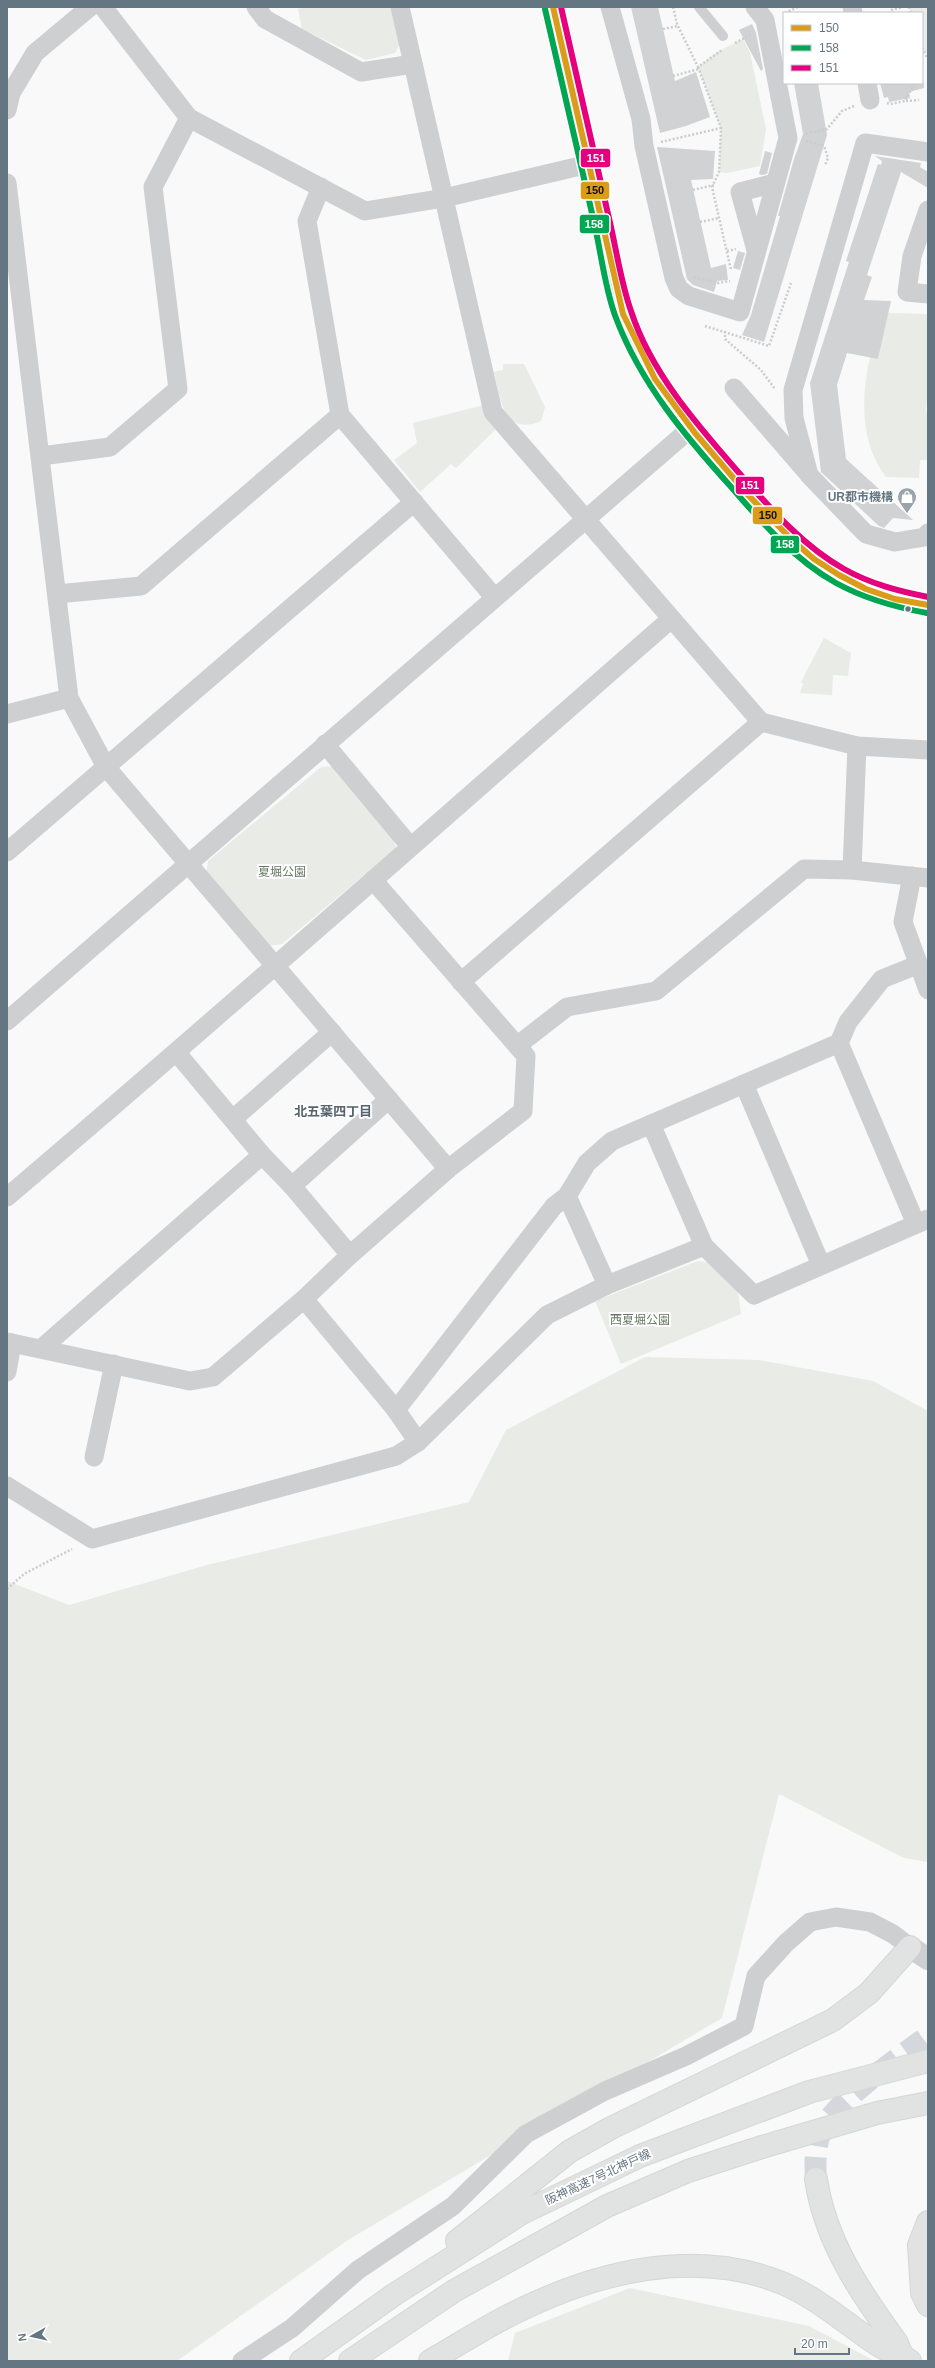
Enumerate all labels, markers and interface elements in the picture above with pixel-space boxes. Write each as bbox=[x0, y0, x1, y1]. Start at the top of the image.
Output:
legend bbox=[783, 12, 923, 84]
text: 150 bbox=[819, 21, 839, 35]
text: 158 bbox=[819, 41, 839, 55]
text: 151 bbox=[819, 61, 839, 75]
line badge: 151 bbox=[580, 148, 611, 168]
text: 151 bbox=[587, 152, 605, 164]
line badge: 150 bbox=[580, 181, 610, 200]
text: 150 bbox=[586, 184, 604, 196]
line badge: 158 bbox=[579, 214, 610, 234]
text: 158 bbox=[585, 218, 603, 230]
line badge: 151 bbox=[735, 476, 765, 495]
text: 151 bbox=[741, 479, 759, 491]
shop icon: UR都市機構 bbox=[896, 486, 918, 514]
place label: UR都市機構 bbox=[828, 490, 893, 504]
line badge: 150 bbox=[752, 506, 783, 525]
text: 150 bbox=[759, 509, 777, 521]
line badge: 158 bbox=[770, 535, 800, 554]
text: 158 bbox=[776, 538, 794, 550]
unlabelled marker bbox=[903, 604, 913, 614]
park label: 夏堀公園 bbox=[258, 865, 306, 879]
district label: 北五葉四丁目 bbox=[294, 1104, 372, 1119]
park label: 西夏堀公園 bbox=[610, 1313, 670, 1327]
street label: 阪神高速7号北神戸線 bbox=[543, 2146, 653, 2208]
north arrow bbox=[12, 2316, 52, 2356]
scale bar bbox=[795, 2330, 849, 2356]
text: N bbox=[16, 2333, 29, 2342]
text: 20 m bbox=[801, 2337, 828, 2351]

